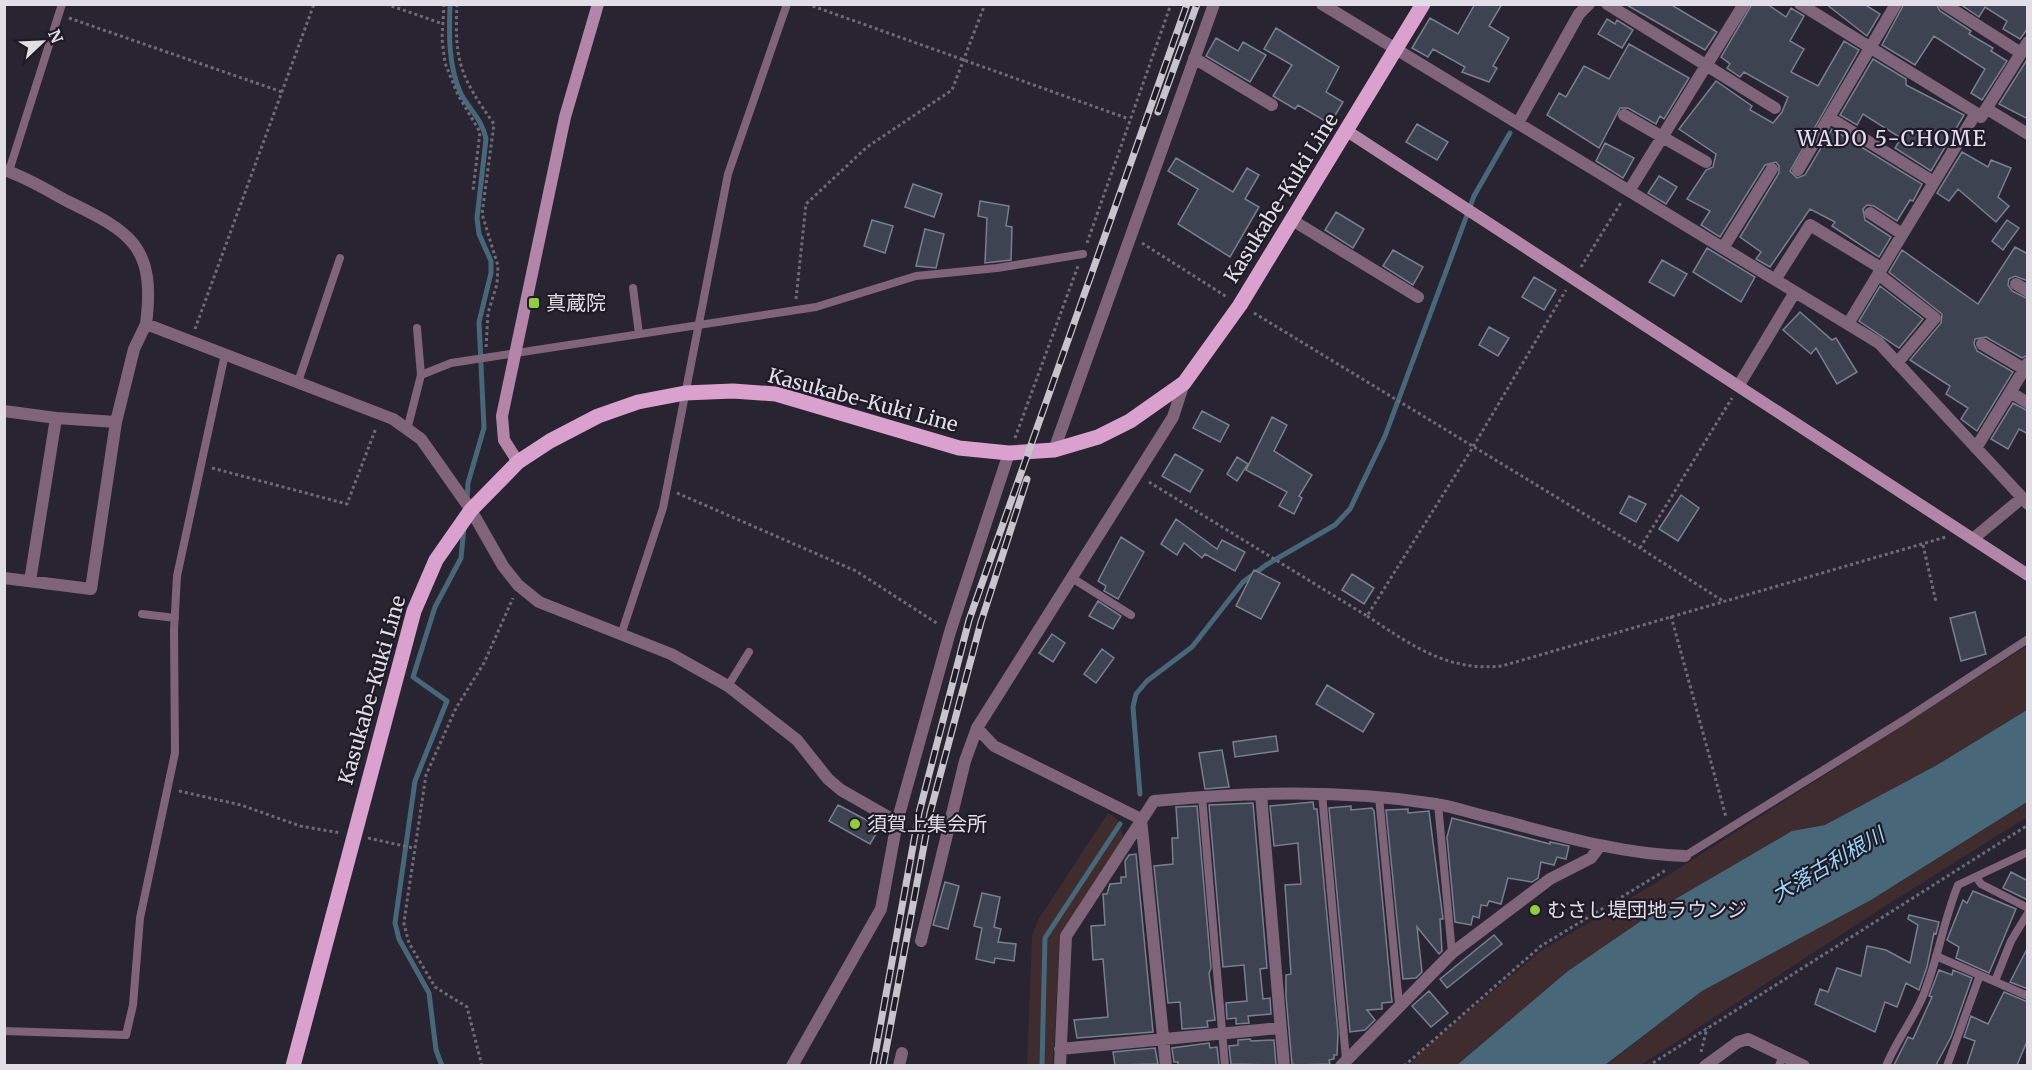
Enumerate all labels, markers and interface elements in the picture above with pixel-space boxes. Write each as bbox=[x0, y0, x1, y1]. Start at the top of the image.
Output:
north arrow bbox=[12, 12, 72, 72]
text: N bbox=[44, 26, 68, 46]
street label: Kasukabe-Kuki Line bbox=[1218, 108, 1343, 287]
district label: WADO 5-CHOME bbox=[1796, 125, 1987, 152]
place label: 真蔵院 bbox=[546, 290, 606, 315]
marker: 真蔵院 bbox=[527, 296, 541, 310]
street label: Kasukabe-Kuki Line bbox=[766, 362, 961, 437]
street label: Kasukabe-Kuki Line bbox=[333, 593, 410, 787]
place label: 須賀上集会所 bbox=[867, 811, 987, 836]
marker: 須賀上集会所 bbox=[848, 817, 862, 831]
water label: 大落古利根川 bbox=[1766, 820, 1891, 908]
place label: むさし堤団地ラウンジ bbox=[1547, 897, 1747, 922]
marker: むさし堤団地ラウンジ bbox=[1528, 903, 1542, 917]

